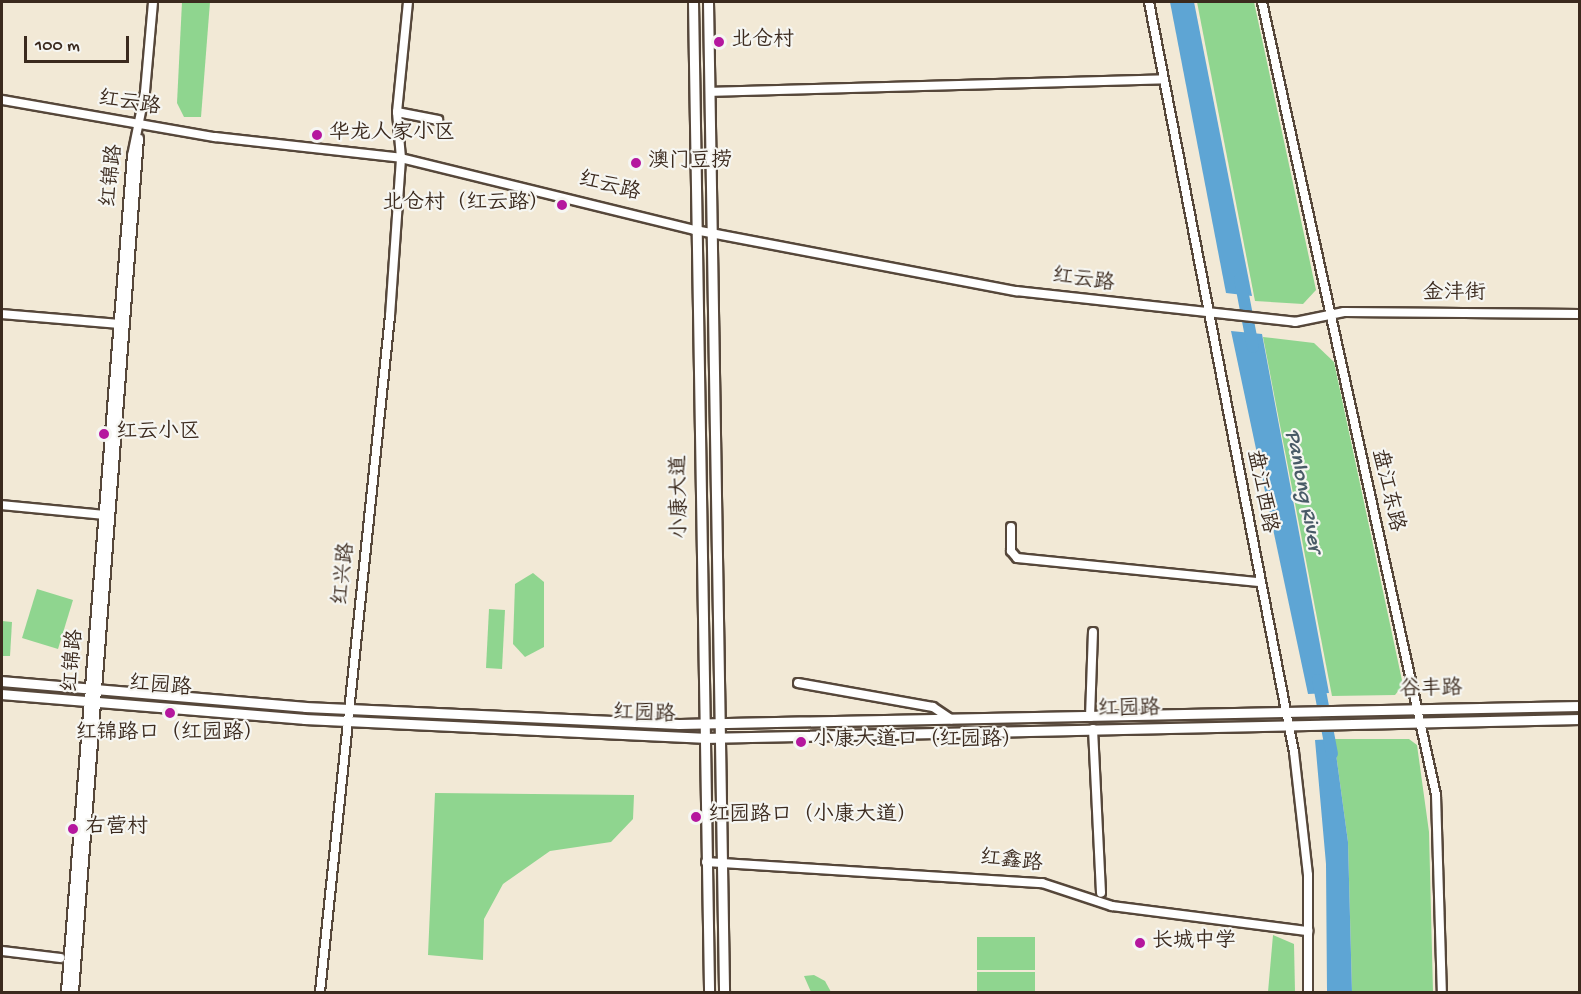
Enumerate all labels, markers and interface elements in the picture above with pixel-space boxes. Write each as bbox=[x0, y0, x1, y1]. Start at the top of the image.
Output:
scale bar bbox=[27, 24, 132, 62]
place label: 北仓村 bbox=[731, 29, 794, 55]
marker: 北仓村 bbox=[712, 35, 726, 49]
text: 100 m bbox=[35, 36, 80, 57]
street label: 红云路 bbox=[96, 88, 162, 122]
place label: 华龙人家小区 bbox=[329, 122, 455, 148]
marker: 华龙人家小区 bbox=[310, 128, 324, 142]
street label: 红锦路 bbox=[98, 143, 130, 209]
place label: 澳门豆捞 bbox=[648, 150, 732, 176]
marker: 澳门豆捞 bbox=[629, 156, 643, 170]
street label: 红云路 bbox=[575, 168, 643, 208]
place label: 北仓村（红云路） bbox=[382, 192, 550, 218]
marker: 北仓村（红云路） bbox=[555, 198, 569, 212]
street label: 红云路 bbox=[1050, 265, 1116, 299]
street label: 金沣街 bbox=[1423, 282, 1485, 308]
place label: 红云小区 bbox=[116, 421, 200, 447]
marker: 红云小区 bbox=[97, 427, 111, 441]
water label: Panlong River bbox=[1277, 427, 1327, 555]
street label: 盘江东路 bbox=[1364, 447, 1408, 535]
street label: 盘江西路 bbox=[1240, 448, 1280, 536]
street label: 小康大道 bbox=[669, 455, 695, 539]
street label: 红兴路 bbox=[330, 541, 362, 607]
street label: 红锦路 bbox=[60, 629, 90, 693]
street label: 红园路 bbox=[128, 673, 192, 703]
street label: 谷丰路 bbox=[1399, 678, 1463, 704]
street label: 红园路 bbox=[1097, 698, 1161, 724]
street label: 红园路 bbox=[612, 702, 676, 730]
marker: 红锦路口（红园路） bbox=[163, 706, 177, 720]
place label: 红锦路口（红园路） bbox=[76, 722, 264, 748]
place label: 小康大道口（红园路） bbox=[813, 729, 1023, 755]
marker: 小康大道口（红园路） bbox=[794, 735, 808, 749]
place label: 红园路口（小康大道） bbox=[708, 804, 918, 830]
marker: 红园路口（小康大道） bbox=[689, 810, 703, 824]
place label: 右营村 bbox=[85, 816, 148, 842]
marker: 右营村 bbox=[66, 822, 80, 836]
street label: 红鑫路 bbox=[978, 847, 1044, 879]
place label: 长城中学 bbox=[1152, 930, 1236, 956]
marker: 长城中学 bbox=[1133, 936, 1147, 950]

